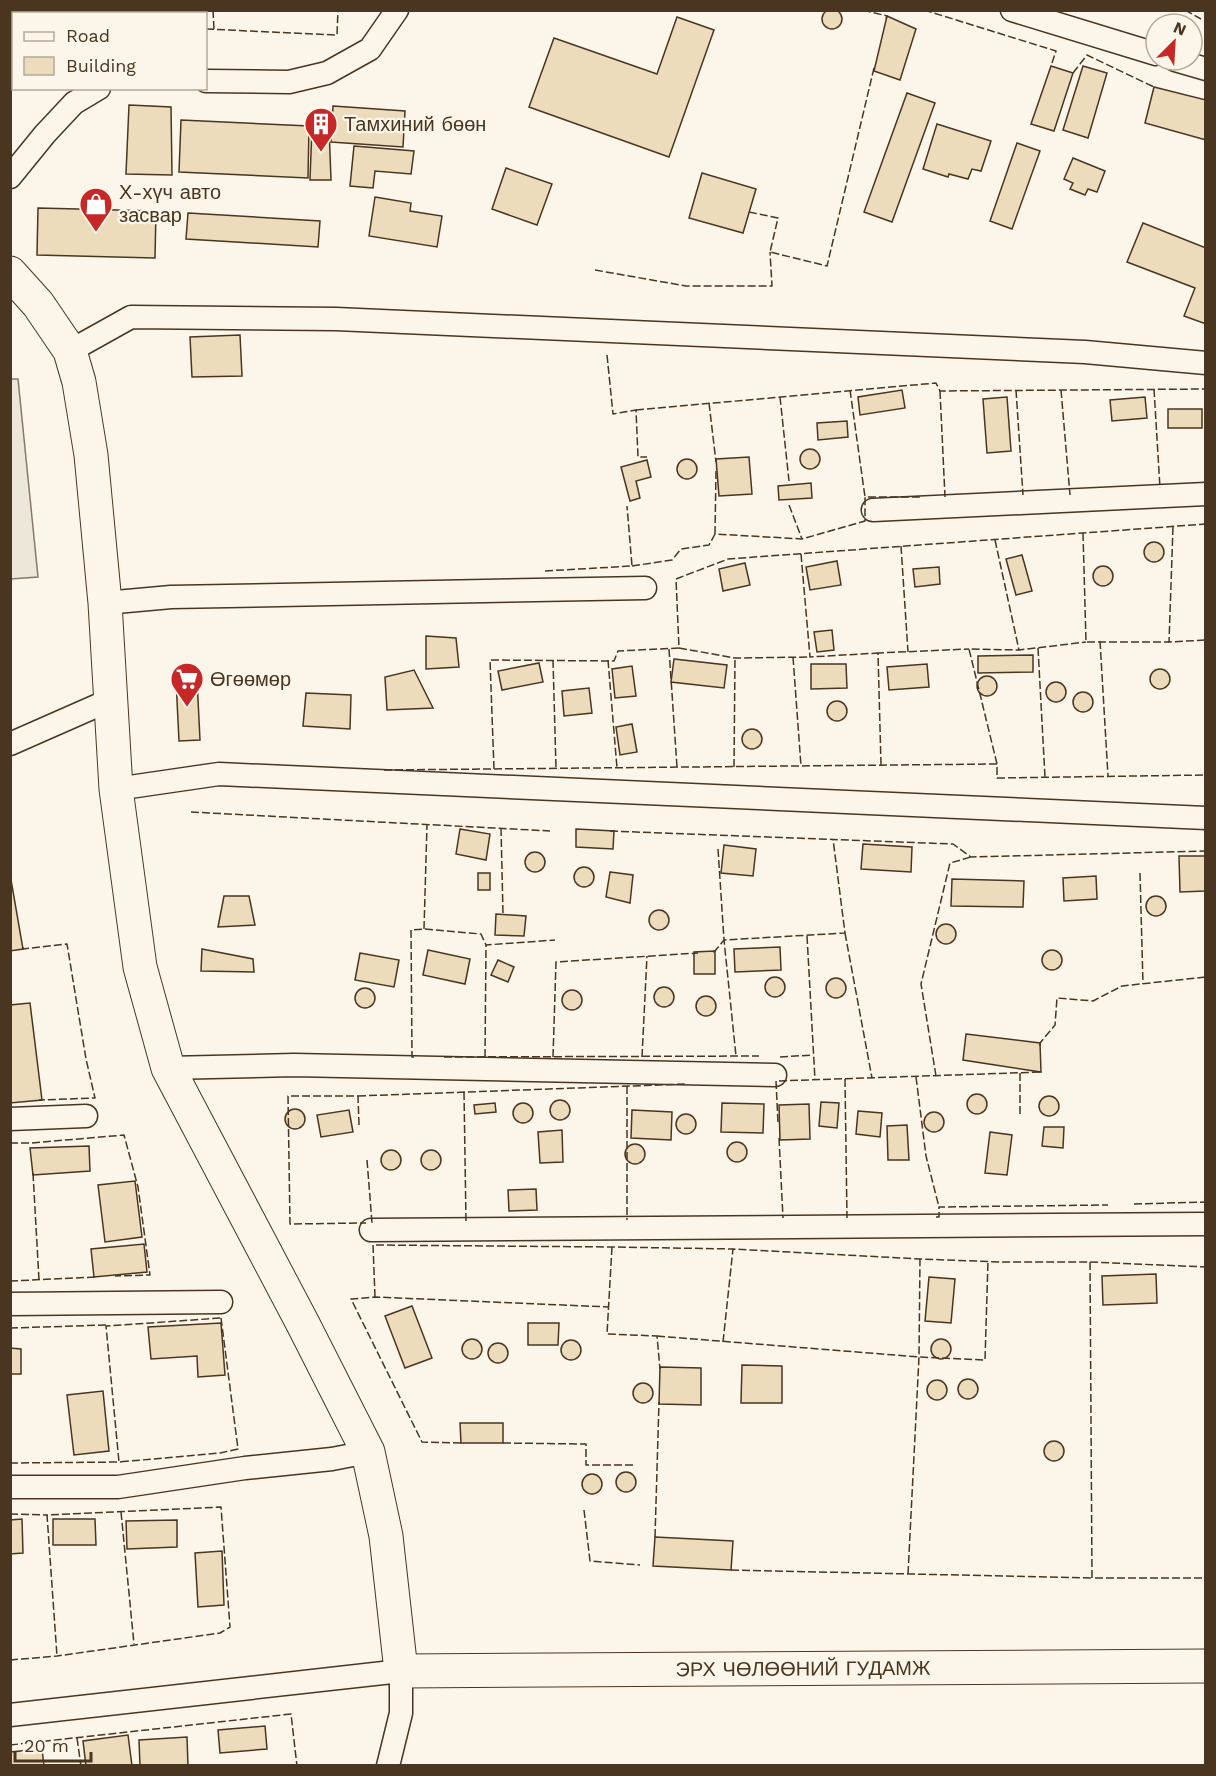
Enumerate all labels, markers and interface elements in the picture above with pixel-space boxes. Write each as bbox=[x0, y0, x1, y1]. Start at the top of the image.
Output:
legend bbox=[12, 12, 207, 90]
north arrow bbox=[1144, 12, 1204, 72]
text: N bbox=[1171, 18, 1189, 40]
text: Road bbox=[66, 25, 110, 46]
text: Building bbox=[66, 55, 136, 76]
building icon: Тамхиний бөөн bbox=[303, 106, 339, 153]
place label: Тамхиний бөөн bbox=[344, 112, 486, 136]
place label: Х-хүч авто засвар bbox=[119, 180, 221, 227]
shop icon: Х-хүч авто засвар bbox=[78, 186, 114, 233]
supermarket icon: Өгөөмөр bbox=[169, 661, 205, 708]
place label: Өгөөмөр bbox=[210, 667, 291, 691]
street label: ЭРХ ЧӨЛӨӨНИЙ ГУДАМЖ bbox=[675, 1656, 931, 1681]
scale bar bbox=[15, 1725, 92, 1763]
text: 20 m bbox=[24, 1735, 69, 1756]

